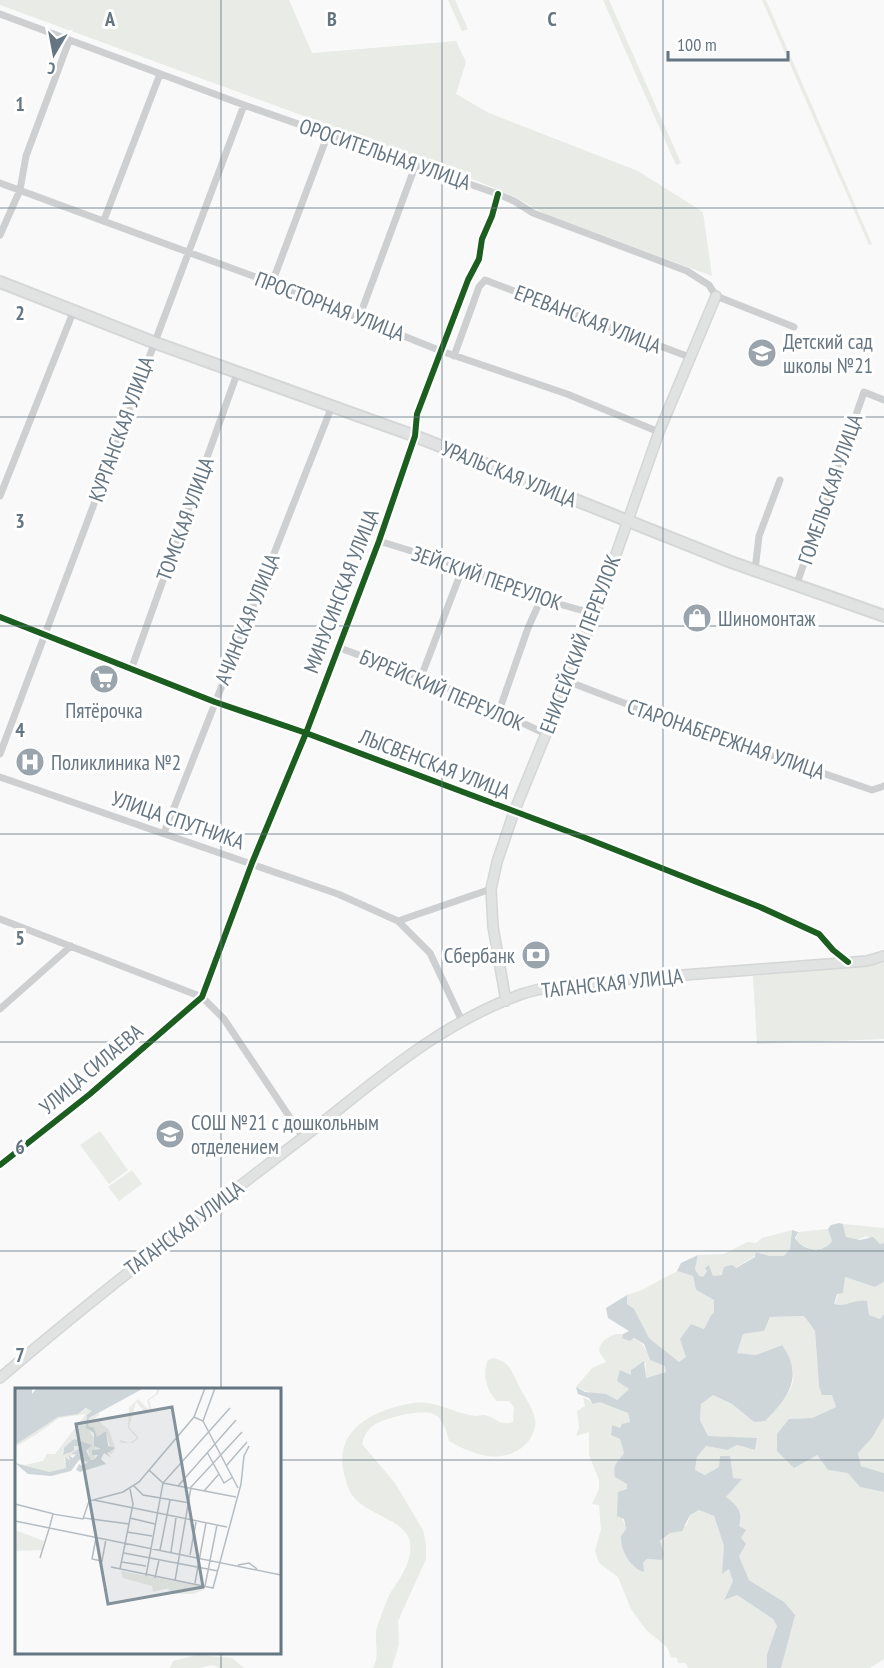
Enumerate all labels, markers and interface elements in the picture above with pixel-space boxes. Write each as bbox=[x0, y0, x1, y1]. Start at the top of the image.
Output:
text: A bbox=[104, 6, 116, 32]
text: B bbox=[327, 6, 337, 32]
text: C bbox=[547, 6, 557, 32]
north arrow bbox=[24, 24, 84, 84]
scale bar bbox=[668, 24, 788, 62]
text: 100 m bbox=[677, 33, 717, 56]
text: С bbox=[45, 58, 57, 79]
text: 1 bbox=[15, 91, 25, 117]
street label: ОРОСИТЕЛЬНАЯ УЛИЦА bbox=[296, 112, 474, 196]
street label: ПРОСТОРНАЯ УЛИЦА bbox=[251, 265, 409, 347]
street label: ЕРЕВАНСКАЯ УЛИЦА bbox=[511, 279, 665, 359]
text: 2 bbox=[15, 300, 25, 326]
place label: Детский сад школы №21 bbox=[783, 328, 873, 379]
school or university icon: Детский сад школы №21 bbox=[746, 337, 778, 369]
street label: КУРГАНСКАЯ УЛИЦА bbox=[82, 353, 160, 505]
street label: ГОМЕЛЬСКАЯ УЛИЦА bbox=[792, 410, 868, 568]
street label: УРАЛЬСКАЯ УЛИЦА bbox=[437, 435, 581, 513]
street label: ТОМСКАЯ УЛИЦА bbox=[150, 453, 220, 585]
street label: МИНУСИНСКАЯ УЛИЦА bbox=[297, 505, 385, 677]
text: 3 bbox=[15, 508, 25, 534]
street label: ЗЕЙСКИЙ ПЕРЕУЛОК bbox=[408, 540, 566, 616]
street label: АЧИНСКАЯ УЛИЦА bbox=[208, 549, 286, 688]
street label: ЕНИСЕЙСКИЙ ПЕРЕУЛОК bbox=[533, 551, 627, 737]
shop icon: Шиномонтаж bbox=[681, 602, 713, 634]
place label: Шиномонтаж bbox=[718, 605, 816, 632]
street label: БУРЕЙСКИЙ ПЕРЕУЛОК bbox=[356, 643, 528, 737]
supermarket icon: Пятёрочка bbox=[88, 663, 120, 695]
street label: СТАРОНАБЕРЕЖНАЯ УЛИЦА bbox=[624, 692, 828, 786]
place label: Пятёрочка bbox=[65, 697, 143, 724]
text: 4 bbox=[15, 717, 25, 743]
street label: ЛЫСВЕНСКАЯ УЛИЦА bbox=[355, 722, 514, 805]
hospital icon: Поликлиника №2 bbox=[14, 746, 46, 778]
place label: Поликлиника №2 bbox=[51, 749, 181, 776]
street label: УЛИЦА СПУТНИКА bbox=[108, 785, 248, 855]
text: 5 bbox=[15, 925, 25, 951]
bank icon: Сбербанк bbox=[520, 939, 552, 971]
place label: Сбербанк bbox=[444, 942, 515, 969]
street label: ТАГАНСКАЯ УЛИЦА bbox=[540, 962, 684, 1004]
street label: УЛИЦА СИЛАЕВА bbox=[34, 1018, 148, 1120]
place label: СОШ №21 с дошкольным отделением bbox=[191, 1109, 379, 1160]
school or university icon: СОШ №21 с дошкольным отделением bbox=[154, 1118, 186, 1150]
text: 6 bbox=[15, 1134, 25, 1160]
street label: ТАГАНСКАЯ УЛИЦА bbox=[119, 1174, 249, 1281]
text: 7 bbox=[15, 1342, 25, 1368]
inset map bbox=[15, 1388, 280, 1653]

